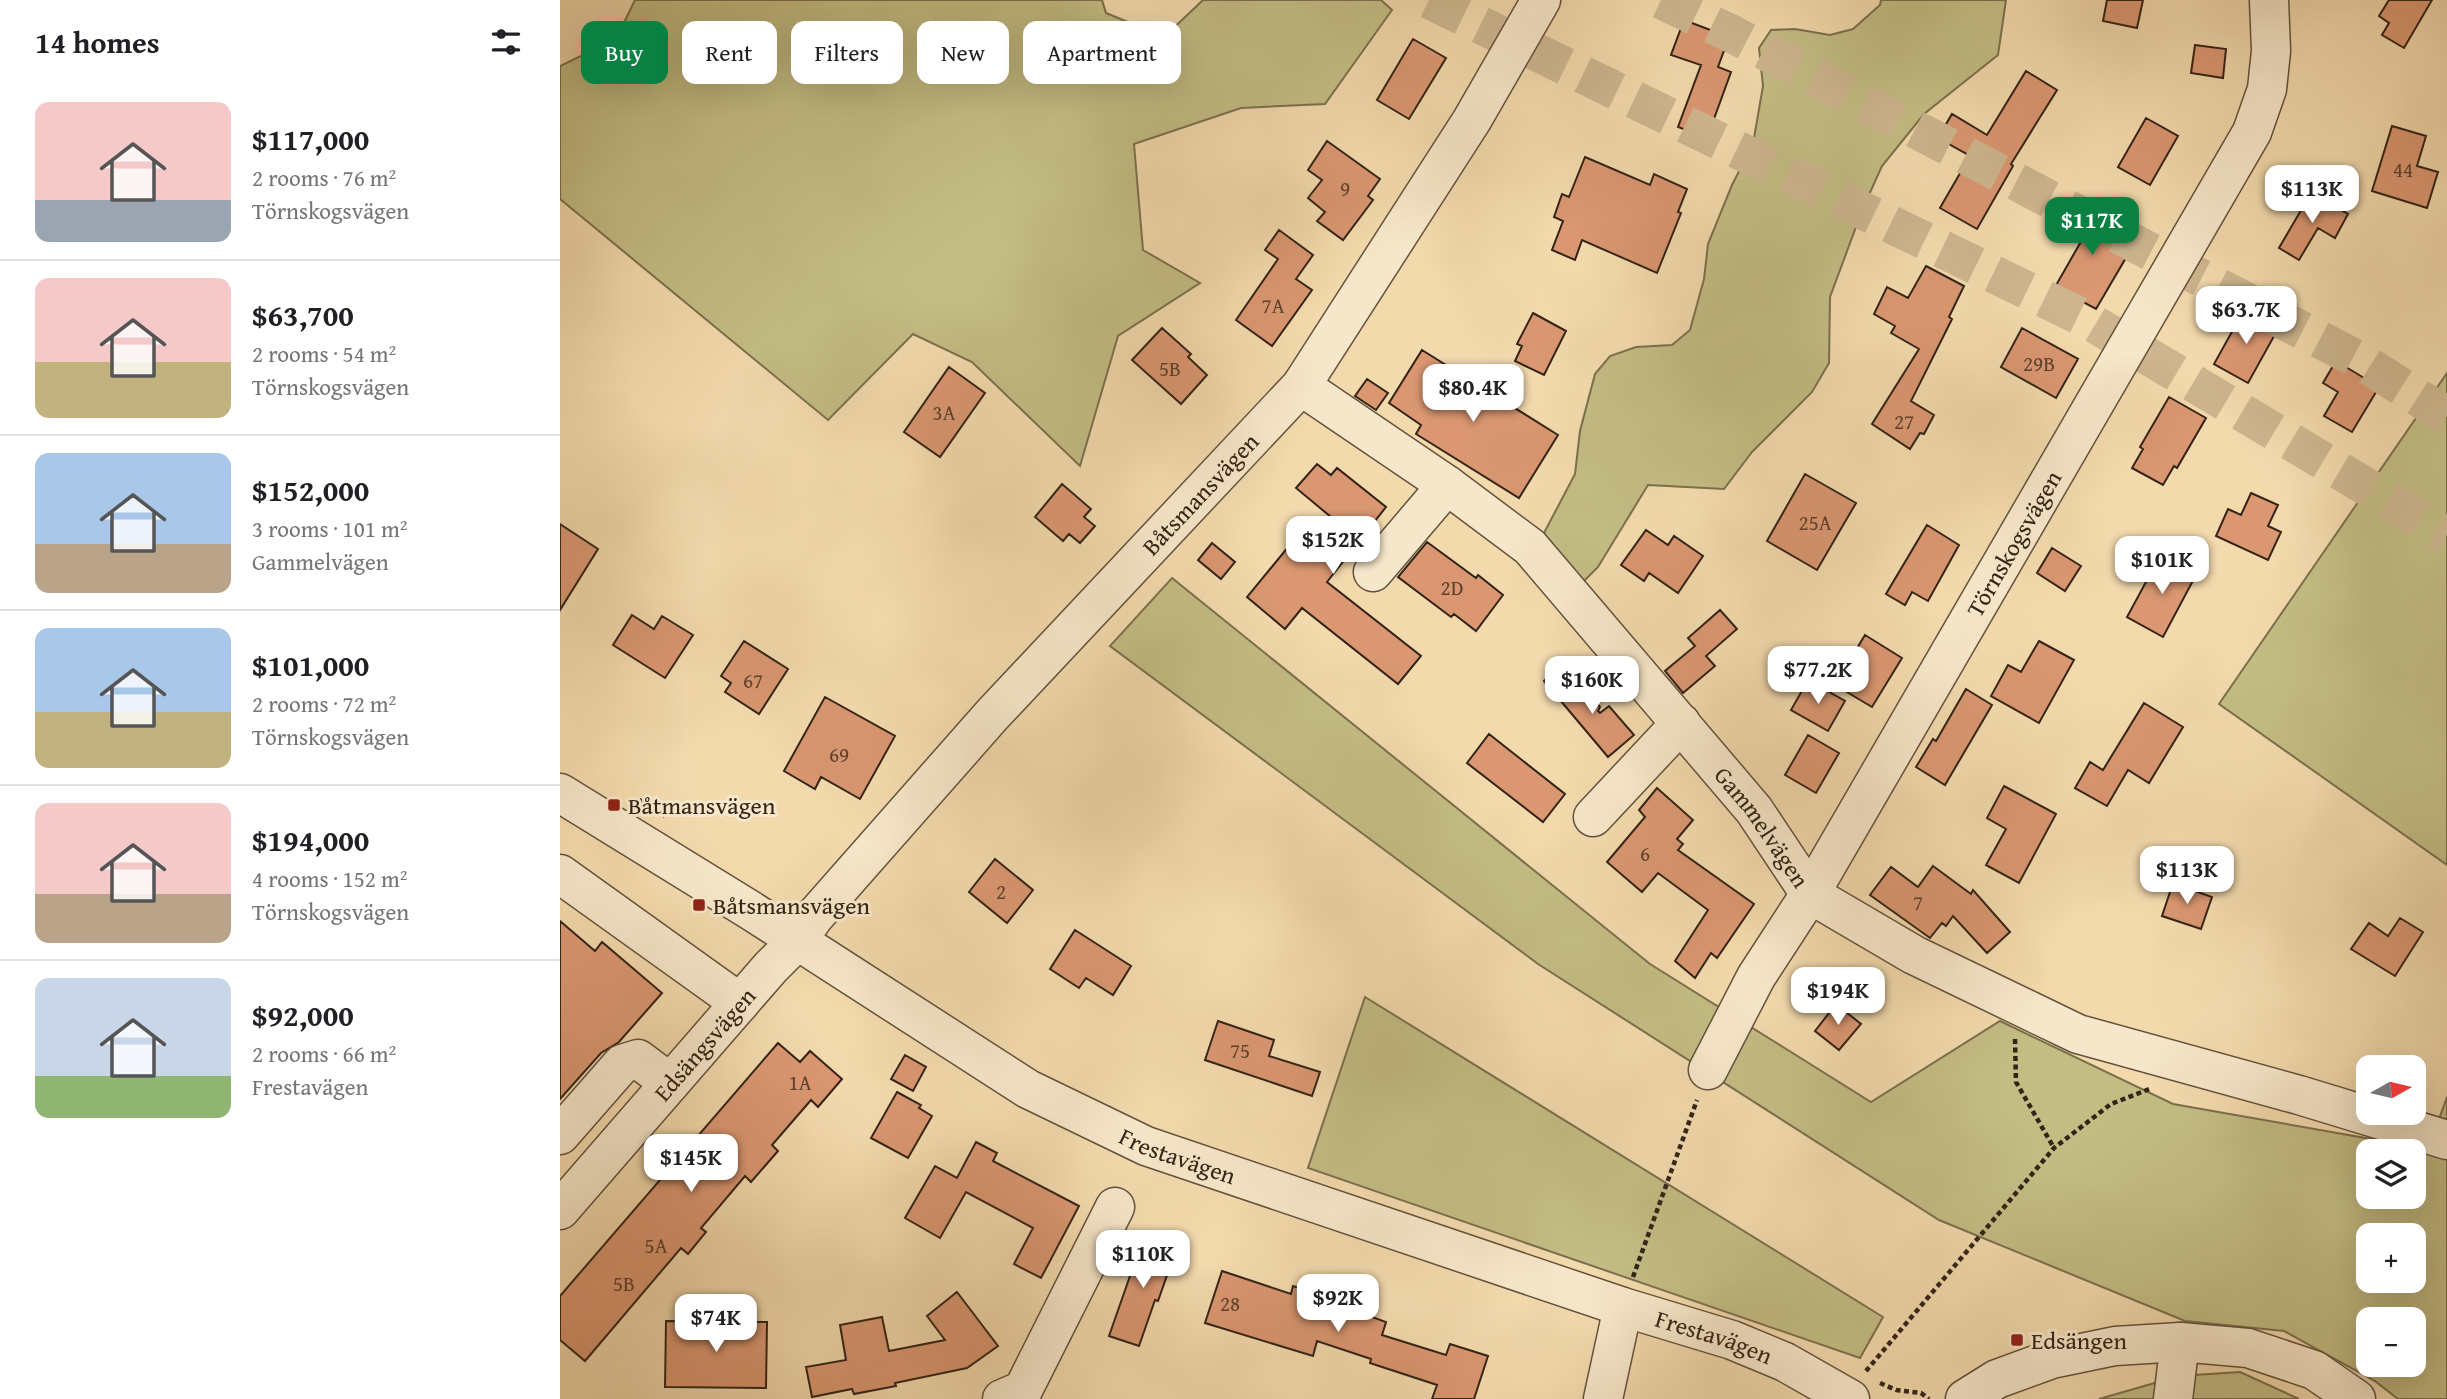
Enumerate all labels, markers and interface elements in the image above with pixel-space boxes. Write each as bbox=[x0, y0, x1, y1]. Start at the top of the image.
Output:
text: 14 homes bbox=[35, 20, 160, 64]
chip: Buy bbox=[581, 21, 668, 84]
chip: Rent bbox=[682, 21, 777, 84]
chip: Filters bbox=[791, 21, 903, 84]
chip: New bbox=[917, 21, 1009, 84]
chip: Apartment bbox=[1023, 21, 1181, 84]
icon: filters bbox=[487, 23, 525, 61]
text: $117,000 bbox=[252, 117, 369, 161]
icon: home bbox=[91, 130, 175, 214]
house number: 44 bbox=[2393, 154, 2413, 185]
text: 2 rooms · 76 m² bbox=[252, 161, 396, 194]
pin: $113K bbox=[2263, 166, 2361, 225]
text: $113K bbox=[2281, 171, 2343, 204]
house number: 9 bbox=[1340, 173, 1350, 204]
text: Törnskogsvägen bbox=[252, 194, 409, 227]
pin: $117K bbox=[2043, 198, 2141, 257]
text: $117K bbox=[2061, 203, 2123, 236]
pin: $63.7K bbox=[2189, 286, 2303, 346]
house number: 7A bbox=[1262, 290, 1285, 321]
text: $63.7K bbox=[2212, 292, 2280, 325]
text: $63,700 bbox=[252, 293, 354, 337]
icon: home bbox=[91, 306, 175, 390]
text: 2 rooms · 54 m² bbox=[252, 337, 396, 370]
house number: 29B bbox=[2023, 348, 2055, 379]
house number: 5B bbox=[1159, 353, 1181, 384]
pin: $80.4K bbox=[1416, 364, 1530, 424]
text: Törnskogsvägen bbox=[252, 370, 409, 403]
text: $80.4K bbox=[1439, 370, 1507, 403]
house number: 3A bbox=[933, 397, 956, 428]
house number: 27 bbox=[1894, 406, 1914, 437]
street label: Båtsmansvägen bbox=[1133, 424, 1267, 563]
street label: Törnskogsvägen bbox=[1957, 463, 2070, 623]
text: $152,000 bbox=[252, 468, 369, 512]
icon: home bbox=[91, 481, 175, 565]
house number: 25A bbox=[1799, 507, 1832, 538]
text: 3 rooms · 101 m² bbox=[252, 512, 407, 545]
pin: $152K bbox=[1284, 516, 1382, 576]
text: $152K bbox=[1302, 522, 1364, 555]
pin: $101K bbox=[2113, 536, 2211, 596]
text: $101K bbox=[2131, 542, 2193, 575]
text: Gammelvägen bbox=[252, 545, 389, 578]
house number: 2D bbox=[1441, 572, 1463, 603]
text: $101,000 bbox=[252, 643, 369, 687]
pin: $77.2K bbox=[1761, 646, 1875, 706]
text: $77.2K bbox=[1784, 652, 1852, 685]
icon: home bbox=[91, 656, 175, 740]
pin: $160K bbox=[1543, 656, 1641, 716]
text: $160K bbox=[1561, 662, 1623, 695]
house number: 67 bbox=[743, 665, 763, 696]
text: 2 rooms · 72 m² bbox=[252, 687, 396, 720]
text: Törnskogsvägen bbox=[252, 720, 409, 753]
house number: 69 bbox=[829, 739, 849, 770]
street label: Gammelvägen bbox=[1706, 758, 1819, 895]
place label: Båtmansvägen bbox=[628, 788, 776, 823]
marker: Båtmansvägen bbox=[606, 797, 622, 813]
text: $194,000 bbox=[252, 818, 369, 862]
icon: home bbox=[91, 831, 175, 915]
house number: 6 bbox=[1640, 838, 1650, 869]
pin: $113K bbox=[2138, 846, 2236, 906]
text: $113K bbox=[2156, 852, 2218, 885]
text: 4 rooms · 152 m² bbox=[252, 862, 407, 895]
house number: 2 bbox=[996, 876, 1006, 907]
house number: 7 bbox=[1913, 887, 1923, 918]
place label: Båtsmansvägen bbox=[713, 888, 870, 923]
text: Törnskogsvägen bbox=[252, 895, 409, 928]
marker: Båtsmansvägen bbox=[691, 897, 707, 913]
pin: $194K bbox=[1789, 968, 1887, 1027]
text: $194K bbox=[1807, 973, 1869, 1006]
street label: Edsängsvägen bbox=[645, 979, 764, 1109]
text: $92,000 bbox=[252, 993, 354, 1037]
icon: home bbox=[91, 1006, 175, 1090]
house number: 75 bbox=[1230, 1035, 1250, 1066]
text: 2 rooms · 66 m² bbox=[252, 1037, 396, 1070]
north arrow bbox=[2356, 1055, 2426, 1125]
map controls bbox=[2356, 1055, 2426, 1377]
house number: 1A bbox=[789, 1067, 812, 1098]
text: Frestavägen bbox=[252, 1070, 368, 1103]
street label: Frestavägen bbox=[1114, 1118, 1241, 1193]
pin: $145K bbox=[642, 1134, 740, 1194]
button: layers bbox=[2356, 1139, 2426, 1209]
text: $145K bbox=[660, 1140, 722, 1173]
button: + bbox=[2356, 1223, 2426, 1293]
house number: 5A bbox=[645, 1230, 668, 1261]
pin: $110K bbox=[1094, 1230, 1192, 1290]
text: $110K bbox=[1112, 1236, 1174, 1269]
house number: 5B bbox=[613, 1268, 635, 1299]
pin: $92K bbox=[1297, 1274, 1379, 1334]
text: $92K bbox=[1313, 1280, 1363, 1313]
house number: 28 bbox=[1220, 1288, 1240, 1319]
pin: $74K bbox=[675, 1294, 757, 1354]
text: $74K bbox=[691, 1300, 741, 1333]
street label: Frestavägen bbox=[1651, 1300, 1779, 1373]
button: − bbox=[2356, 1307, 2426, 1377]
place label: Edsängen bbox=[2031, 1323, 2128, 1358]
marker: Edsängen bbox=[2009, 1332, 2025, 1348]

